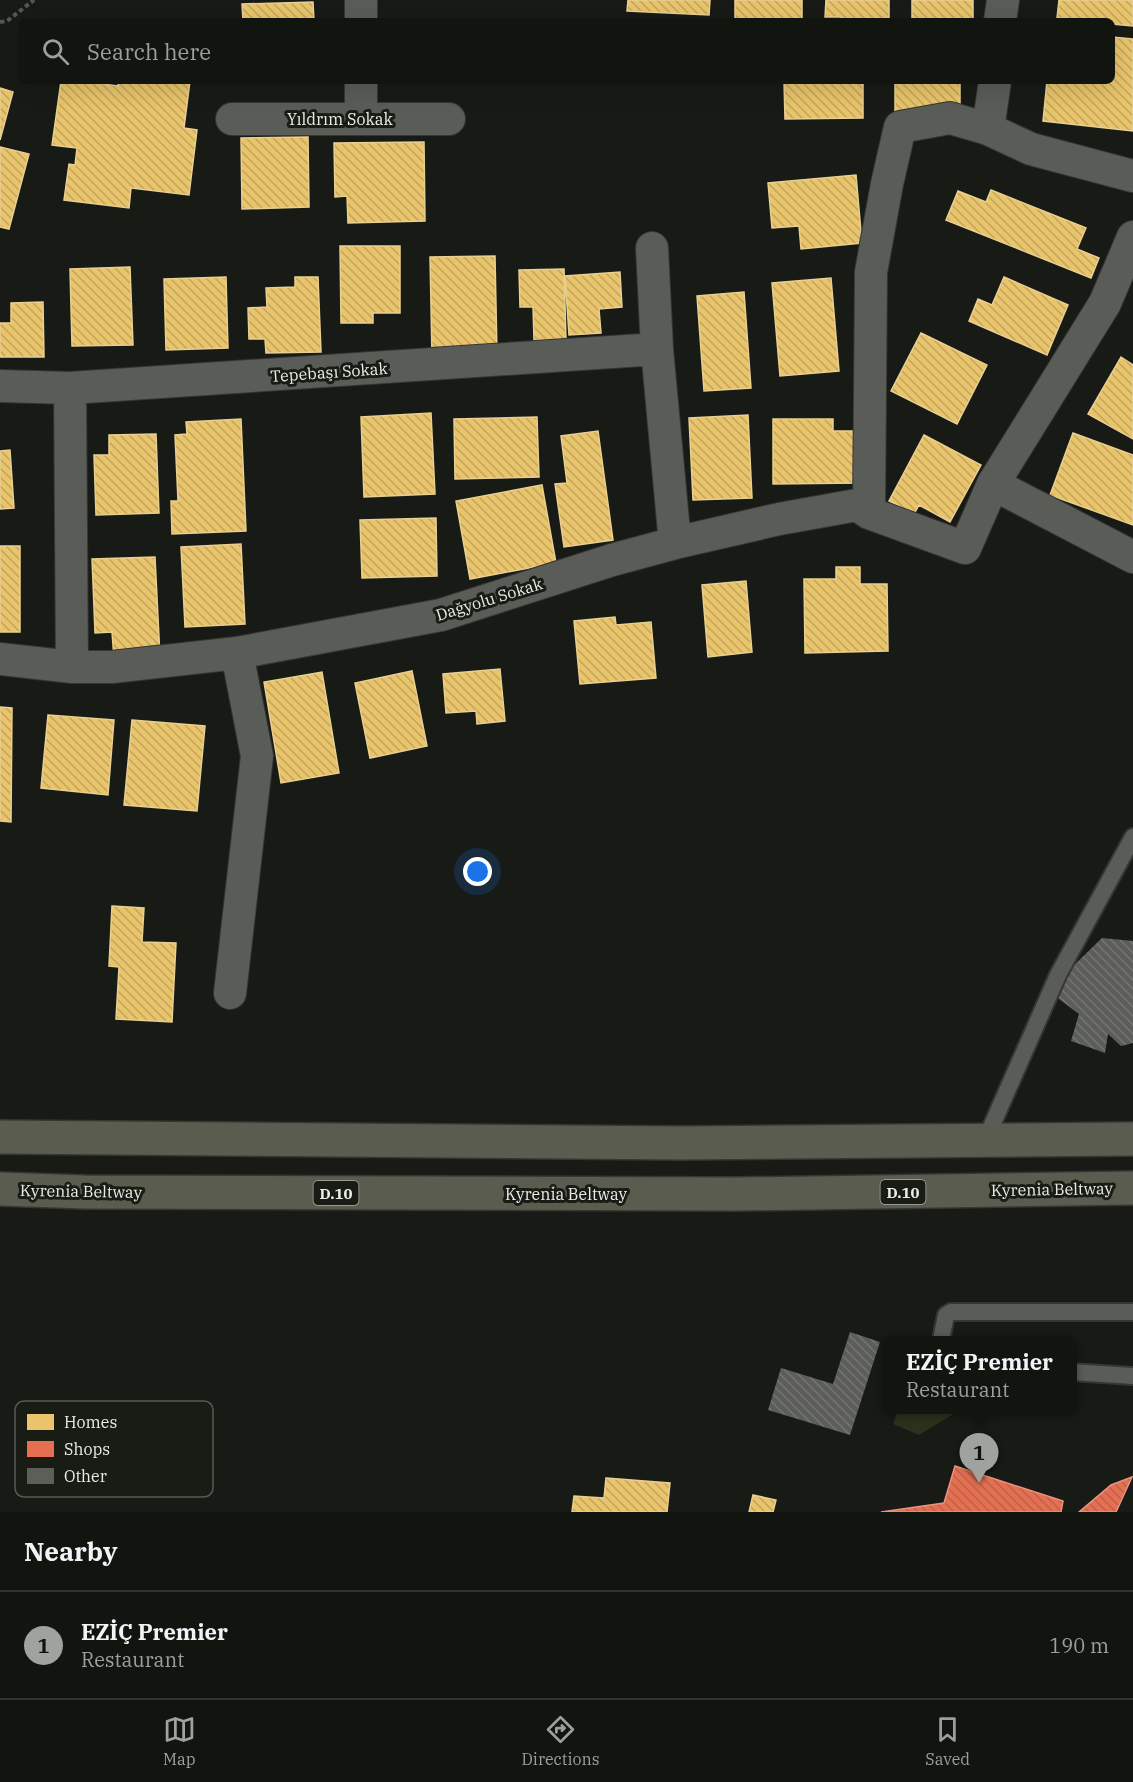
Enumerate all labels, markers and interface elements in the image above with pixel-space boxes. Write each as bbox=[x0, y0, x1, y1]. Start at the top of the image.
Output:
search box bbox=[18, 18, 1115, 84]
icon: search bbox=[39, 35, 72, 68]
text: Search here bbox=[87, 37, 211, 66]
street label: Yıldrım Sokak bbox=[287, 109, 394, 129]
street label: Tepebaşı Sokak bbox=[270, 358, 389, 386]
street label: Dağyolu Sokak bbox=[433, 573, 545, 625]
your location bbox=[463, 857, 492, 886]
street label: Kyrenia Beltway bbox=[991, 1178, 1114, 1200]
street label: Kyrenia Beltway bbox=[20, 1180, 143, 1202]
road number: D.10 bbox=[880, 1180, 926, 1204]
road number: D.10 bbox=[314, 1181, 358, 1205]
street label: Kyrenia Beltway bbox=[505, 1184, 627, 1204]
popup bbox=[882, 1336, 1077, 1414]
text: EZİÇ Premier bbox=[906, 1347, 1053, 1376]
text: Restaurant bbox=[906, 1376, 1009, 1403]
legend bbox=[15, 1401, 213, 1497]
text: Homes bbox=[64, 1412, 117, 1432]
pin: 1 bbox=[960, 1434, 998, 1483]
text: Shops bbox=[64, 1439, 110, 1459]
text: Other bbox=[64, 1466, 107, 1486]
text: Nearby bbox=[24, 1534, 118, 1568]
text: EZİÇ Premier bbox=[81, 1617, 228, 1646]
text: 1 bbox=[38, 1632, 50, 1659]
text: 190 m bbox=[1049, 1632, 1109, 1659]
text: Restaurant bbox=[81, 1646, 184, 1673]
tab: Map bbox=[163, 1713, 196, 1769]
tab: Directions bbox=[522, 1713, 600, 1769]
tab: Saved bbox=[925, 1713, 970, 1769]

